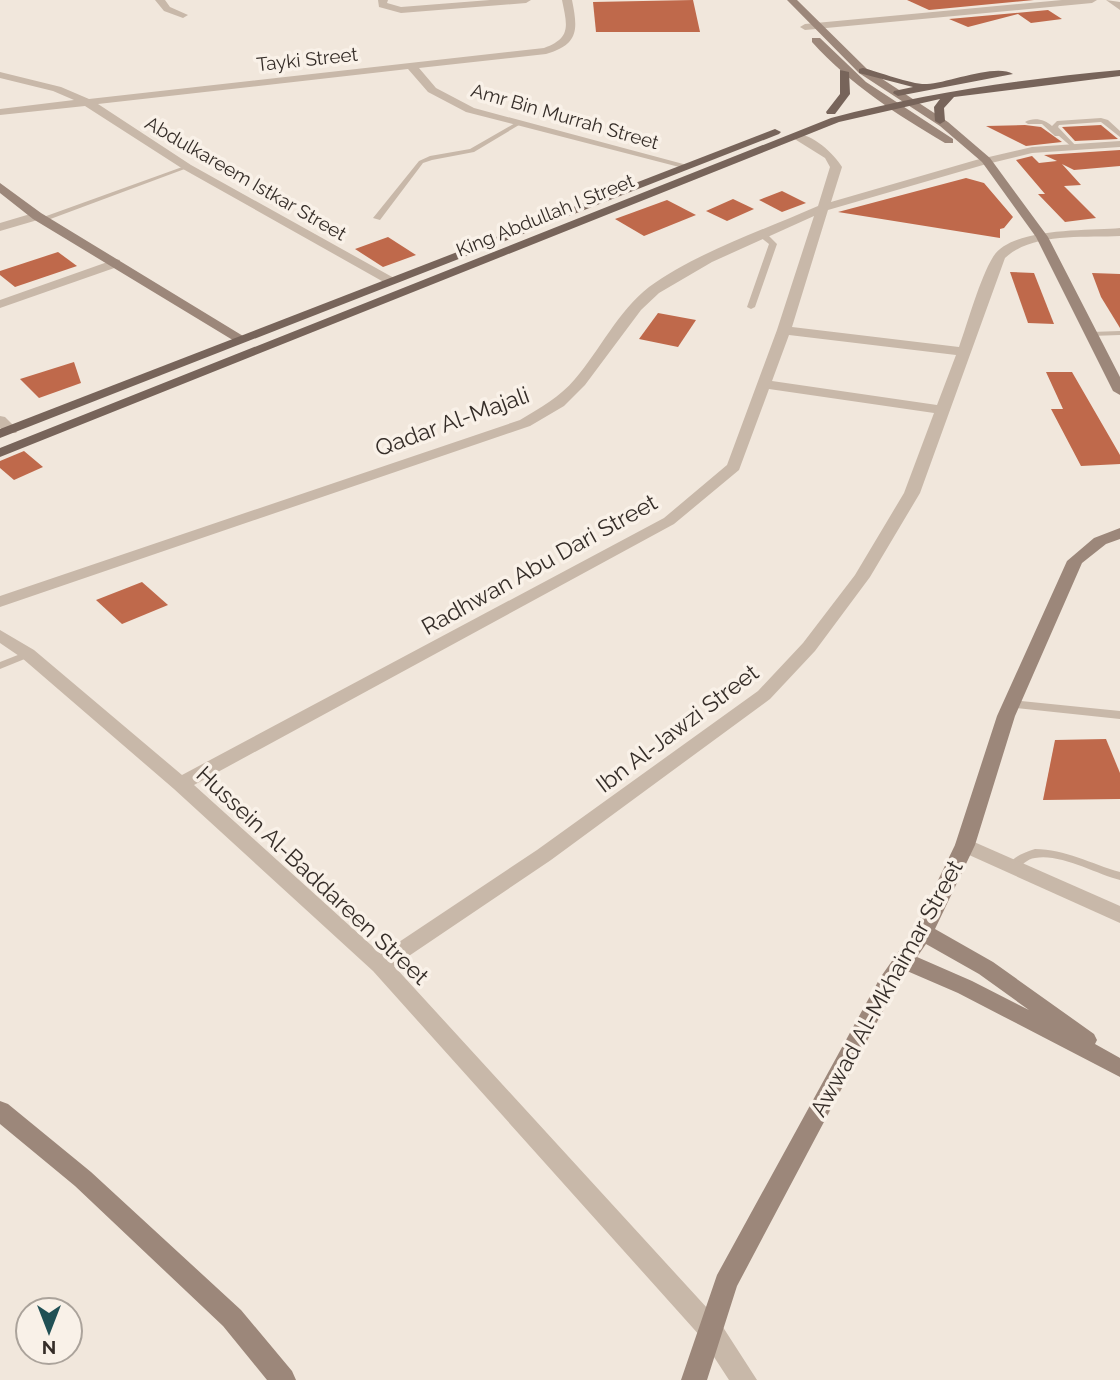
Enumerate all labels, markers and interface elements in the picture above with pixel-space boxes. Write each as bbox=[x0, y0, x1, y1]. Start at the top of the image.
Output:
street label: Tayki Street bbox=[255, 43, 359, 75]
street label: Amr Bin Murrah Street bbox=[469, 79, 662, 154]
street label: Abdulkareem Istkar Street bbox=[142, 111, 351, 245]
street label: King Abdullah I Street bbox=[453, 169, 638, 261]
street label: Qadar Al-Majali bbox=[371, 381, 533, 461]
street label: Radhwan Abu Dari Street bbox=[416, 488, 662, 640]
street label: Ibn Al-Jawzi Street bbox=[591, 658, 764, 798]
street label: Hussein Al-Baddareen Street bbox=[191, 760, 435, 990]
street label: Awwad Al-Mkhaimar Street bbox=[804, 855, 968, 1121]
north arrow bbox=[14, 1296, 84, 1366]
text: N bbox=[42, 1337, 56, 1359]

